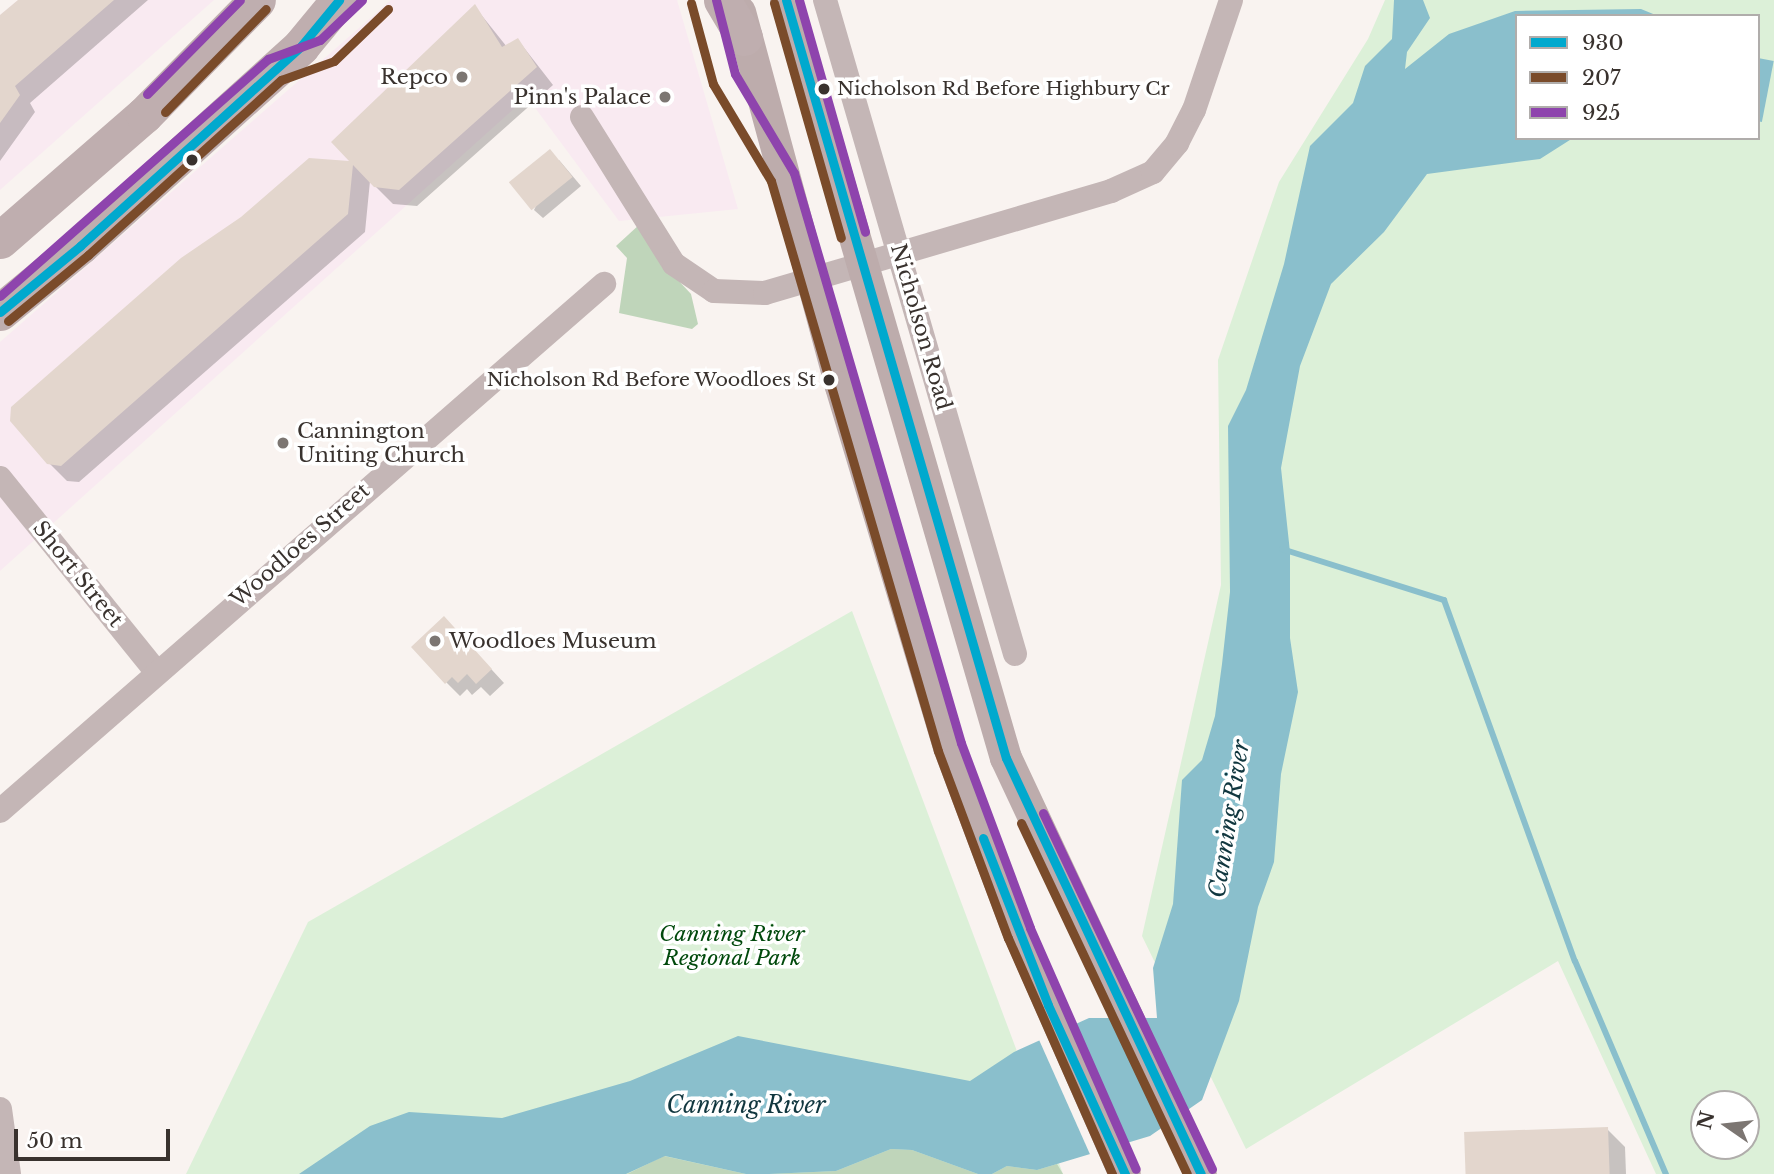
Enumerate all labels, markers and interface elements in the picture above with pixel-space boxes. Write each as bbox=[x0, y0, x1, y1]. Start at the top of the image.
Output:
legend bbox=[1515, 14, 1760, 140]
text: 930 bbox=[1582, 30, 1623, 56]
place label: Repco bbox=[380, 64, 448, 90]
text: 207 bbox=[1582, 65, 1620, 91]
marker: Repco bbox=[454, 69, 470, 85]
place label: Nicholson Rd Before Highbury Cr bbox=[837, 78, 1170, 100]
marker: Nicholson Rd Before Highbury Cr bbox=[817, 82, 831, 96]
place label: Pinn's Palace bbox=[514, 84, 651, 110]
marker: Pinn's Palace bbox=[657, 89, 673, 105]
text: 925 bbox=[1582, 100, 1620, 126]
unlabelled marker bbox=[185, 153, 199, 167]
street label: Nicholson Road bbox=[885, 241, 957, 413]
place label: Nicholson Rd Before Woodloes St bbox=[486, 369, 816, 391]
marker: Nicholson Rd Before Woodloes St bbox=[822, 373, 836, 387]
place label: Cannington Uniting Church bbox=[297, 418, 465, 468]
marker: Cannington Uniting Church bbox=[275, 435, 291, 451]
street label: Woodloes Street bbox=[225, 478, 375, 612]
street label: Short Street bbox=[28, 516, 128, 632]
place label: Woodloes Museum bbox=[449, 628, 657, 654]
marker: Woodloes Museum bbox=[427, 633, 443, 649]
water label: Canning River bbox=[1203, 738, 1255, 900]
park label: Canning River Regional Park bbox=[659, 921, 805, 971]
north arrow bbox=[1690, 1090, 1760, 1160]
water label: Canning River bbox=[666, 1091, 826, 1119]
text: N bbox=[1693, 1109, 1719, 1132]
scale bar bbox=[18, 1114, 173, 1158]
text: 50 m bbox=[27, 1128, 82, 1154]

